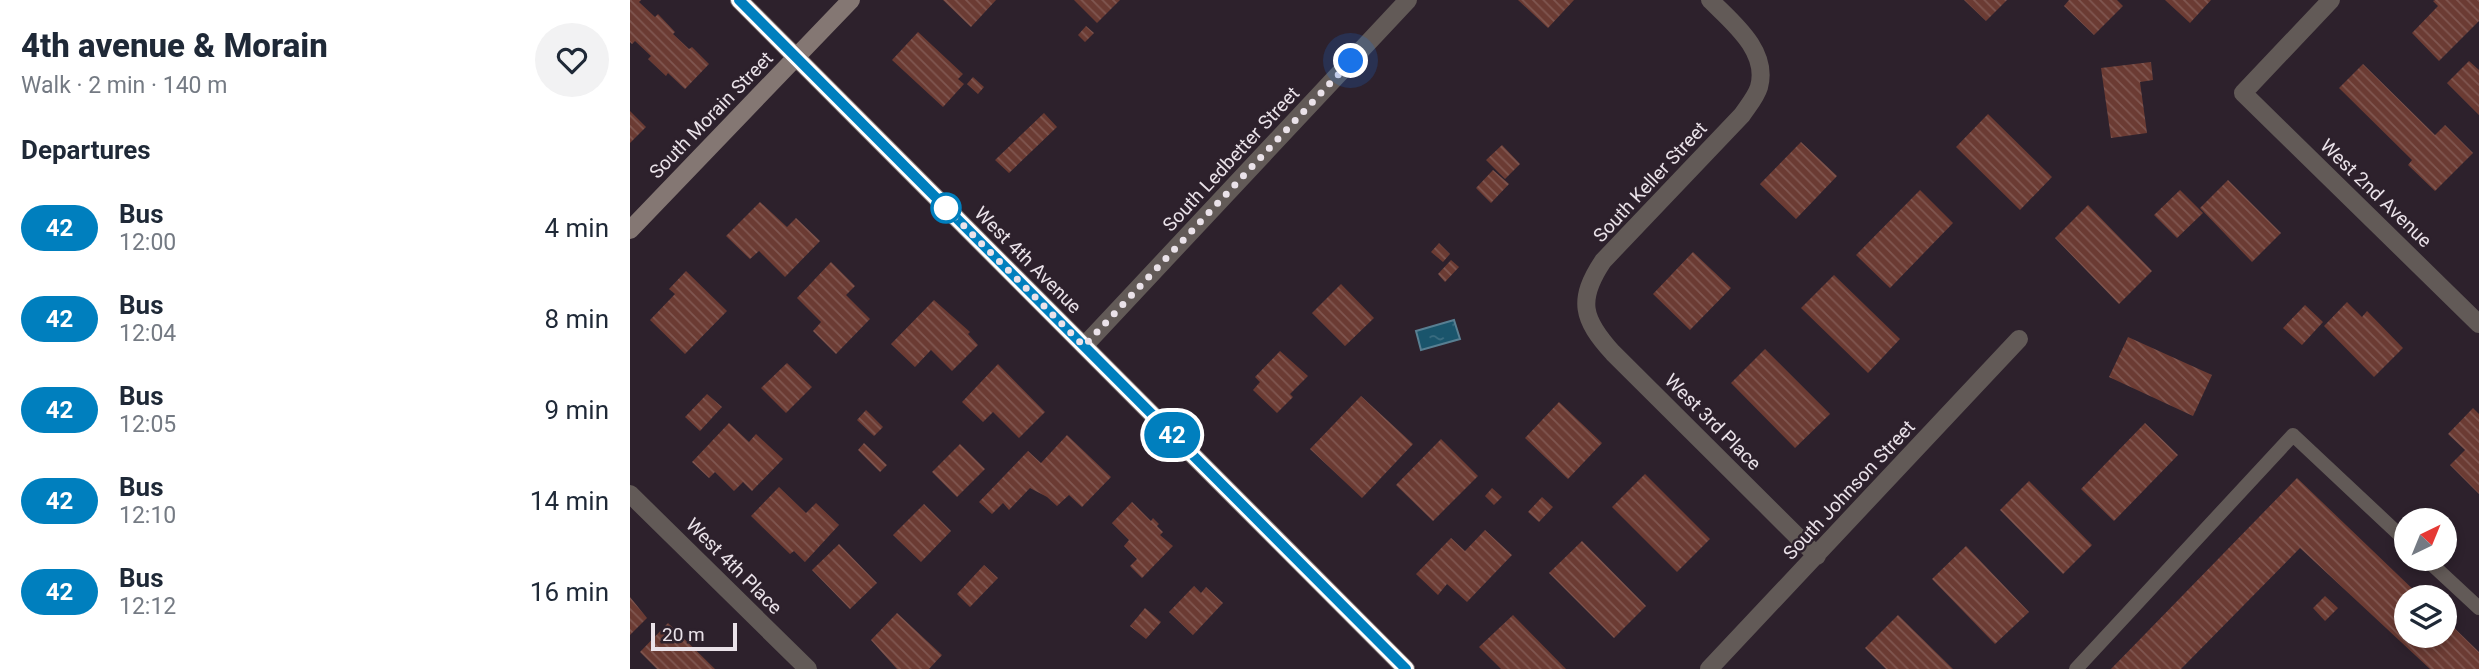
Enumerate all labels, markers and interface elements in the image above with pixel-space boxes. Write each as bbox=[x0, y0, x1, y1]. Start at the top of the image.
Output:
button: heart bbox=[535, 23, 609, 97]
text: 4th avenue & Morain bbox=[21, 26, 328, 65]
your location bbox=[1333, 43, 1368, 78]
street label: South Morain Street bbox=[644, 47, 778, 183]
text: Walk · 2 min · 140 m bbox=[21, 72, 227, 99]
street label: South Ledbetter Street bbox=[1158, 82, 1304, 236]
street label: South Keller Street bbox=[1588, 117, 1712, 247]
street label: West 2nd Avenue bbox=[2315, 134, 2437, 252]
text: Departures bbox=[21, 135, 151, 165]
unlabelled marker bbox=[931, 193, 961, 223]
text: Bus bbox=[119, 199, 164, 229]
street label: West 4th Avenue bbox=[970, 202, 1086, 318]
text: 4 min bbox=[544, 213, 609, 243]
text: 42 bbox=[46, 214, 73, 242]
text: 12:00 bbox=[119, 229, 176, 256]
text: Bus bbox=[119, 290, 164, 320]
text: 8 min bbox=[544, 304, 609, 334]
text: 42 bbox=[46, 305, 73, 333]
text: 12:04 bbox=[119, 320, 176, 347]
street label: West 3rd Place bbox=[1660, 369, 1766, 475]
text: Bus bbox=[119, 381, 164, 411]
text: 9 min bbox=[544, 395, 609, 425]
text: 42 bbox=[46, 396, 73, 424]
text: 12:05 bbox=[119, 411, 176, 438]
line badge: 42 bbox=[1140, 412, 1204, 458]
street label: South Johnson Street bbox=[1778, 416, 1920, 564]
text: 42 bbox=[1158, 421, 1186, 449]
text: Bus bbox=[119, 472, 164, 502]
text: 14 min bbox=[530, 486, 609, 516]
text: 42 bbox=[46, 487, 73, 515]
text: 12:10 bbox=[119, 502, 176, 529]
north arrow bbox=[2394, 508, 2457, 570]
map controls bbox=[2394, 508, 2457, 648]
street label: West 4th Place bbox=[681, 513, 787, 619]
text: Bus bbox=[119, 563, 164, 593]
text: 16 min bbox=[530, 577, 609, 607]
text: 42 bbox=[46, 578, 73, 606]
button: layers bbox=[2394, 585, 2457, 648]
text: 12:12 bbox=[119, 593, 176, 620]
scale bar bbox=[651, 620, 737, 652]
text: 20 m bbox=[662, 623, 705, 646]

